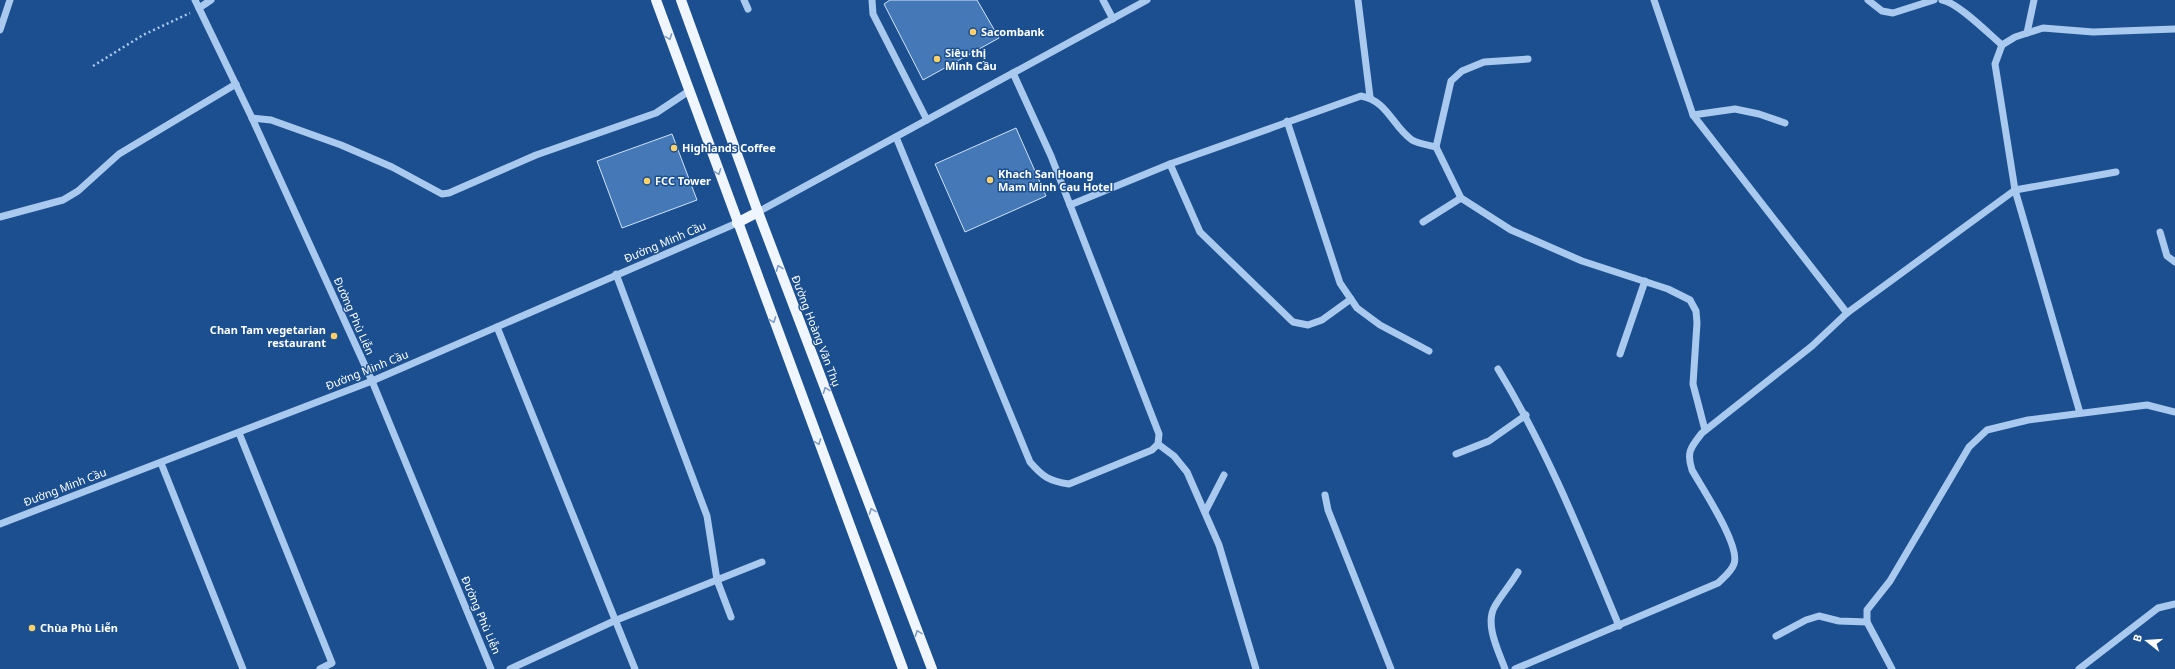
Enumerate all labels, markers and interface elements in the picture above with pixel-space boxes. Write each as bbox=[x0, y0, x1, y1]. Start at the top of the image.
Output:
place label: Sacombank bbox=[981, 24, 1045, 39]
marker: Sacombank bbox=[968, 27, 978, 37]
one-way arrow bbox=[664, 33, 673, 40]
place label: Siêu thị Minh Cầu bbox=[945, 45, 997, 73]
marker: Siêu thị Minh Cầu bbox=[932, 54, 942, 64]
place label: Highlands Coffee bbox=[682, 140, 776, 155]
marker: Highlands Coffee bbox=[669, 143, 679, 153]
place label: Khach San Hoang Mam Minh Cau Hotel bbox=[998, 166, 1113, 194]
one-way arrow bbox=[714, 168, 722, 175]
place label: FCC Tower bbox=[655, 173, 711, 188]
marker: Khach San Hoang Mam Minh Cau Hotel bbox=[985, 175, 995, 185]
marker: FCC Tower bbox=[642, 176, 652, 186]
street label: Đường Minh Cầu bbox=[621, 217, 708, 266]
one-way arrow bbox=[776, 265, 784, 272]
street label: Đường Hoàng Văn Thụ bbox=[788, 273, 845, 389]
street label: Đường Phù Liễn bbox=[331, 275, 378, 357]
one-way arrow bbox=[769, 317, 777, 324]
place label: Chan Tam vegetarian restaurant bbox=[210, 322, 326, 350]
marker: Chan Tam vegetarian restaurant bbox=[329, 331, 339, 341]
street label: Đường Minh Cầu bbox=[323, 346, 410, 393]
one-way arrow bbox=[822, 386, 830, 393]
one-way arrow bbox=[814, 438, 822, 445]
street label: Đường Minh Cầu bbox=[21, 464, 109, 509]
one-way arrow bbox=[868, 508, 876, 515]
street label: Đường Phù Liễn bbox=[458, 574, 505, 656]
place label: Chùa Phù Liễn bbox=[40, 620, 118, 635]
north arrow bbox=[2127, 621, 2167, 661]
marker: Chùa Phù Liễn bbox=[27, 623, 37, 633]
one-way arrow bbox=[915, 629, 923, 636]
text: B bbox=[2129, 632, 2145, 644]

